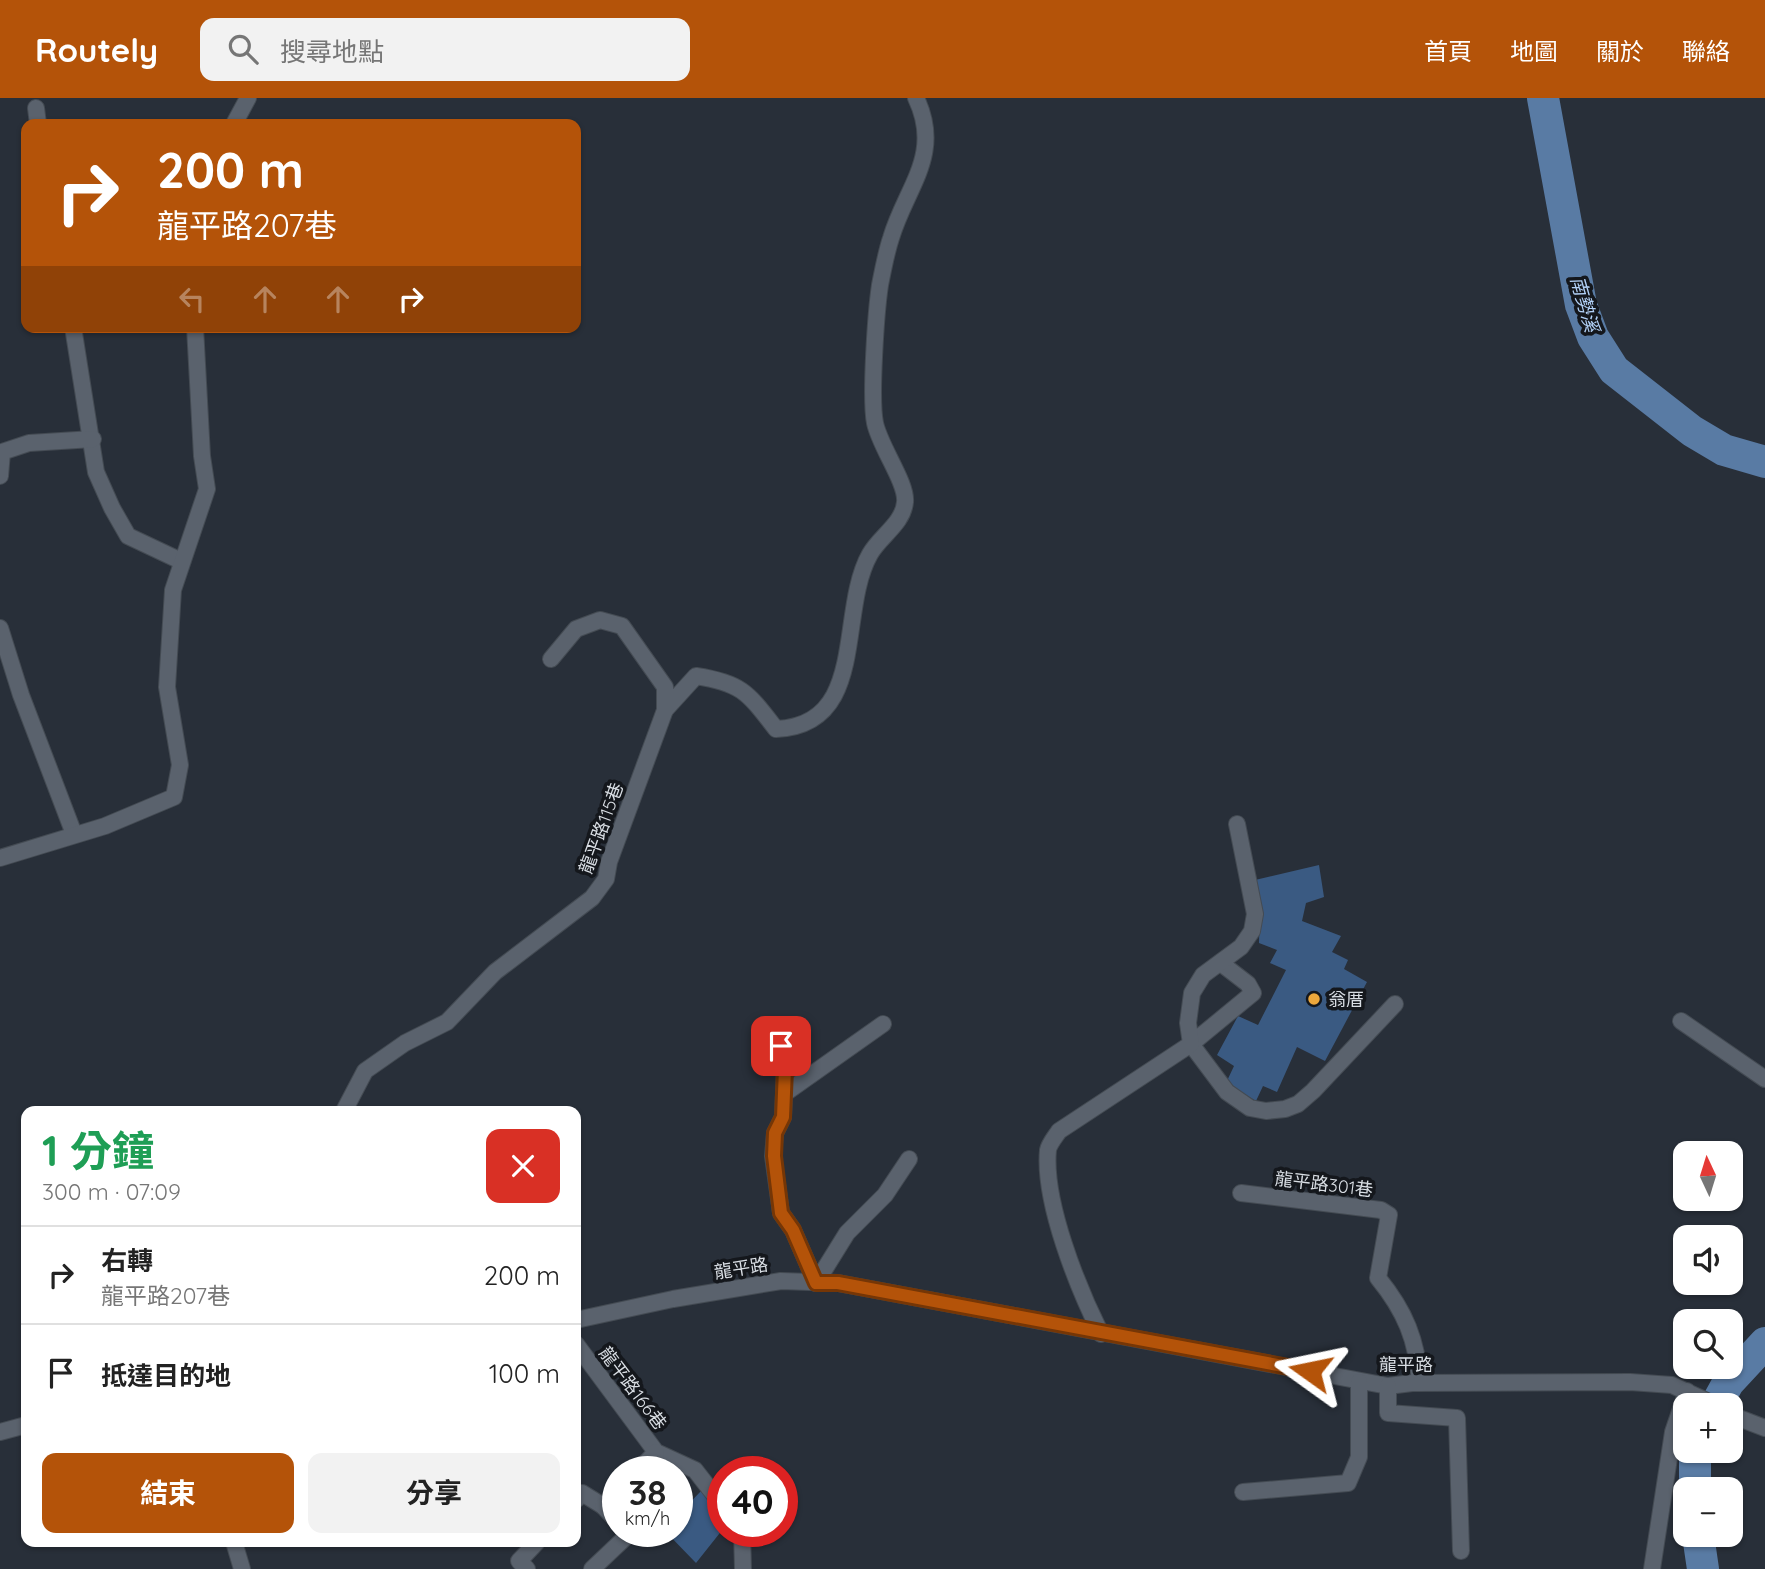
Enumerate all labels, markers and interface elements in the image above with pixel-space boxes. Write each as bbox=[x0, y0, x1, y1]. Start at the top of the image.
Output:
search box bbox=[200, 18, 690, 81]
text: Routely bbox=[35, 29, 158, 70]
icon: search bbox=[224, 30, 262, 68]
text: 搜尋地點 bbox=[280, 35, 384, 68]
text: 首頁 bbox=[1424, 36, 1472, 66]
text: 地圖 bbox=[1510, 36, 1558, 66]
text: 關於 bbox=[1596, 36, 1644, 66]
text: 聯絡 bbox=[1682, 36, 1730, 66]
text: 200 m bbox=[157, 139, 304, 200]
icon: right bbox=[42, 147, 133, 238]
text: 龍平路207巷 bbox=[157, 205, 336, 245]
water label: 南勢溪 bbox=[1566, 273, 1605, 338]
icon: left bbox=[173, 280, 211, 318]
icon: ahead bbox=[246, 280, 284, 318]
icon: ahead bbox=[319, 280, 357, 318]
icon: right bbox=[392, 280, 430, 318]
street label: 龍平路115巷 bbox=[574, 779, 628, 877]
place label: 翁厝 bbox=[1328, 988, 1364, 1011]
marker: 翁厝 bbox=[1306, 991, 1322, 1007]
pin bbox=[751, 1016, 811, 1076]
icon: arrive bbox=[762, 1027, 800, 1065]
text: 1 分鐘 bbox=[42, 1124, 154, 1177]
button: close bbox=[486, 1129, 560, 1203]
north arrow bbox=[1673, 1141, 1743, 1211]
map controls bbox=[1673, 1141, 1743, 1547]
street label: 龍平路301巷 bbox=[1274, 1167, 1374, 1201]
text: 300 m · 07:09 bbox=[42, 1177, 181, 1206]
button: sound bbox=[1673, 1225, 1743, 1295]
text: 右轉 bbox=[101, 1244, 153, 1277]
street label: 龍平路 bbox=[713, 1252, 769, 1284]
icon: right bbox=[42, 1256, 80, 1294]
text: 200 m bbox=[484, 1259, 560, 1292]
text: 龍平路207巷 bbox=[101, 1281, 230, 1310]
button: search bbox=[1673, 1309, 1743, 1379]
position arrow bbox=[1273, 1334, 1347, 1408]
street label: 龍平路166巷 bbox=[594, 1342, 672, 1434]
street label: 龍平路 bbox=[1379, 1353, 1433, 1376]
icon: arrive bbox=[42, 1354, 80, 1392]
text: 100 m bbox=[489, 1357, 560, 1390]
text: 抵達目的地 bbox=[101, 1359, 231, 1392]
button: + bbox=[1673, 1393, 1743, 1463]
button: 結束 bbox=[42, 1453, 294, 1533]
button: 分享 bbox=[308, 1453, 560, 1533]
speed limit sign: 40 bbox=[707, 1456, 798, 1547]
text: 38 bbox=[629, 1470, 666, 1514]
button: − bbox=[1673, 1477, 1743, 1547]
text: km/h bbox=[625, 1507, 670, 1530]

